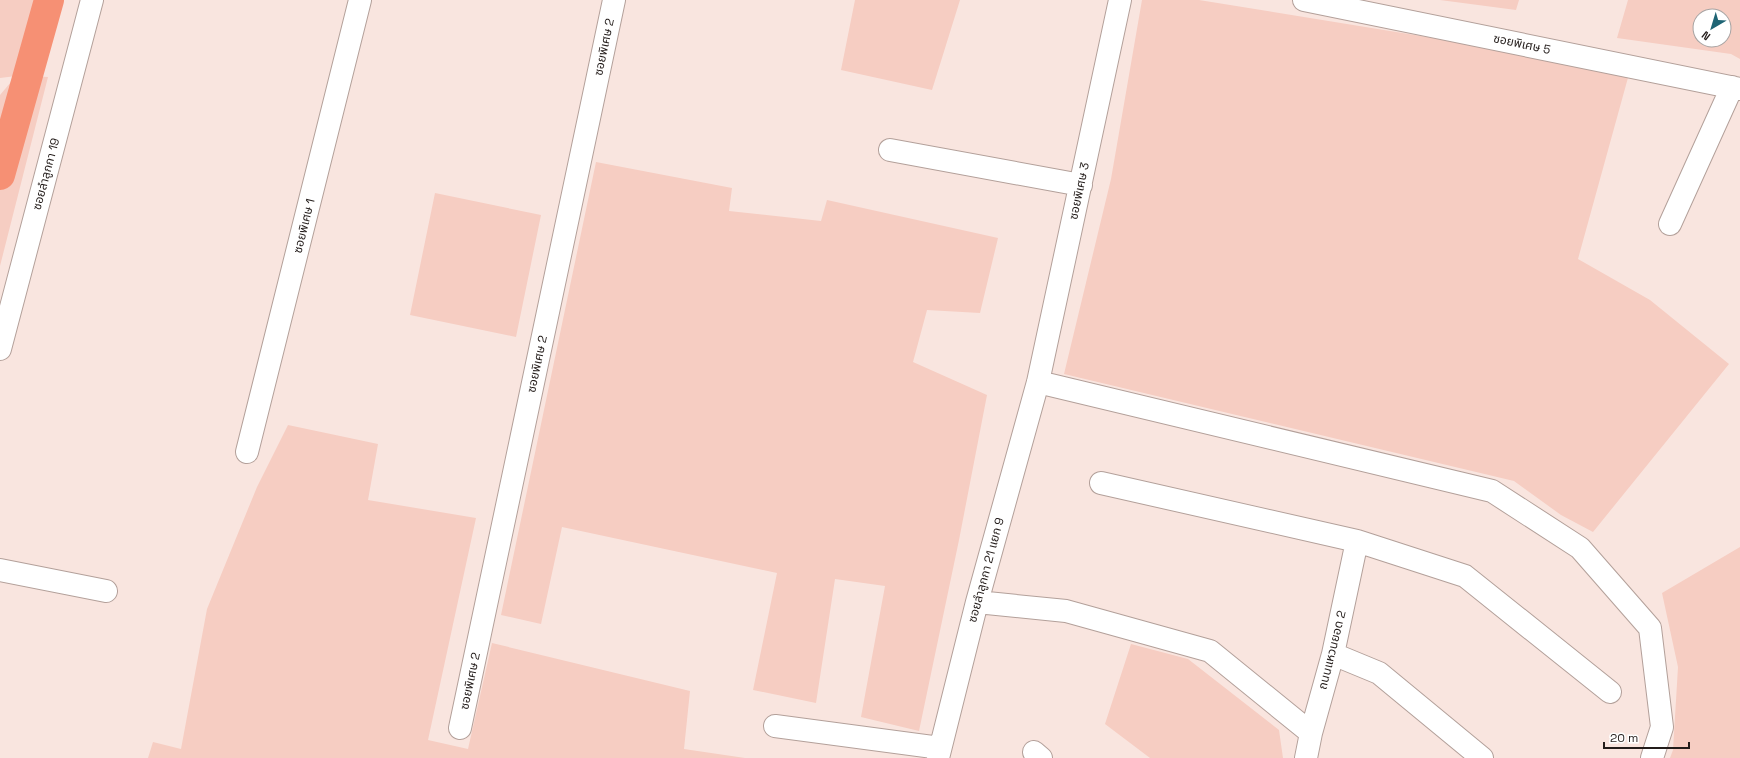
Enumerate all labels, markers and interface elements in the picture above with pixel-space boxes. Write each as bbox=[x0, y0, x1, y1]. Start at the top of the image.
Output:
north arrow bbox=[1692, 8, 1732, 48]
street label: ซอยพิเศษ 2 bbox=[590, 17, 618, 77]
text: N bbox=[1699, 28, 1713, 44]
street label: ซอยพิเศษ 5 bbox=[1492, 30, 1552, 58]
street label: ซอยลำลูกกา 19 bbox=[29, 136, 63, 212]
street label: ซอยพิเศษ 3 bbox=[1065, 161, 1093, 221]
street label: ซอยพิเศษ 1 bbox=[289, 197, 319, 255]
street label: ซอยพิเศษ 2 bbox=[523, 334, 551, 394]
street label: ซอยลำลูกกา 21 แยก 9 bbox=[964, 516, 1008, 624]
street label: ถนนแหวนยอด 2 bbox=[1314, 609, 1350, 691]
street label: ซอยพิเศษ 2 bbox=[456, 651, 484, 711]
scale bar bbox=[1604, 724, 1689, 750]
text: 20 m bbox=[1610, 730, 1638, 746]

